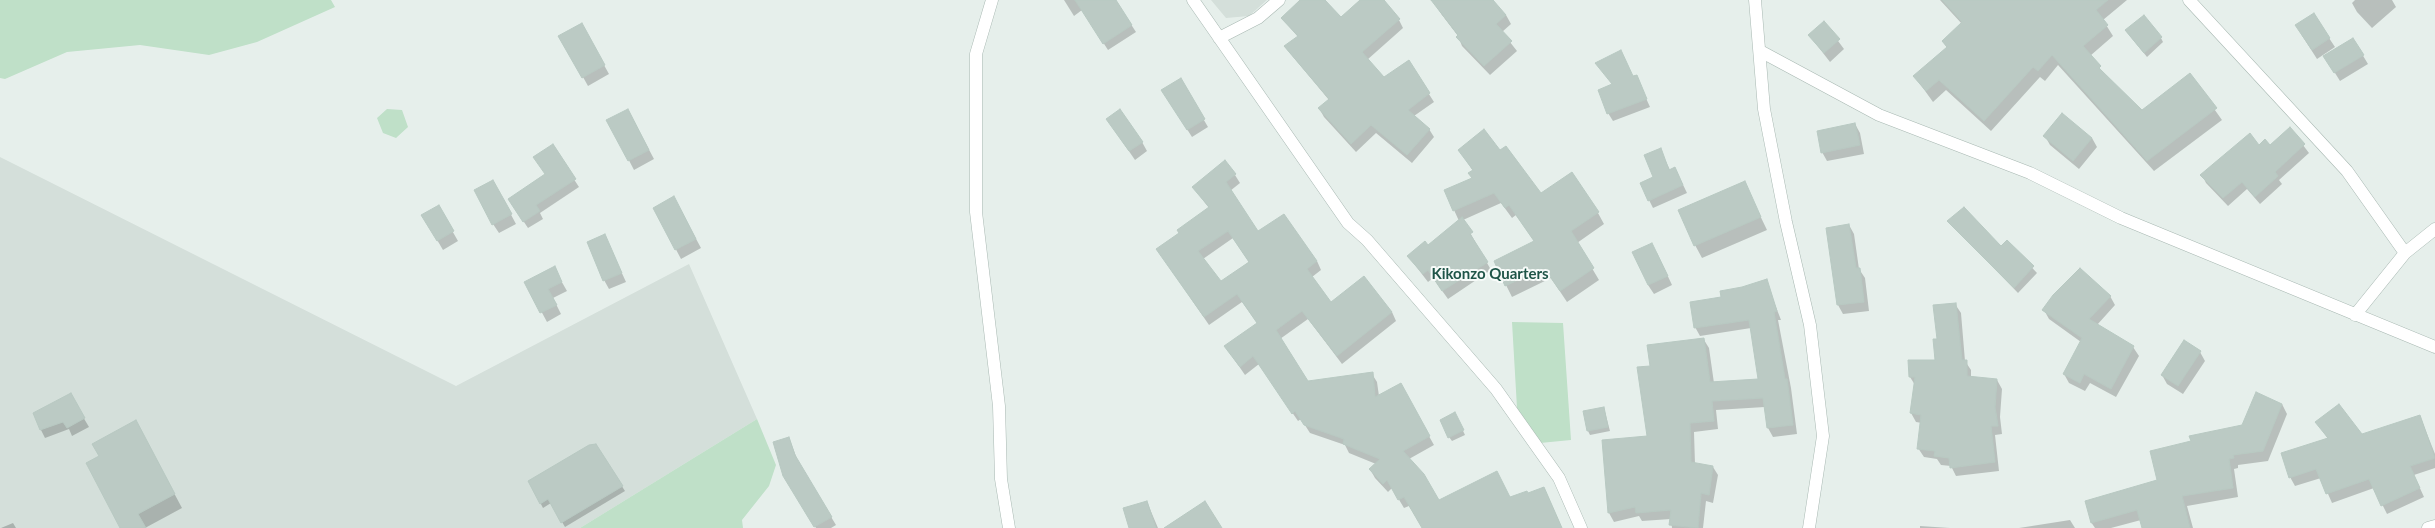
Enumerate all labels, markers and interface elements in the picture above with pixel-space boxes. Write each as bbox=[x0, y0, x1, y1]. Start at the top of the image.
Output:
district label: Kikonzo Quarters bbox=[1431, 265, 1549, 283]

